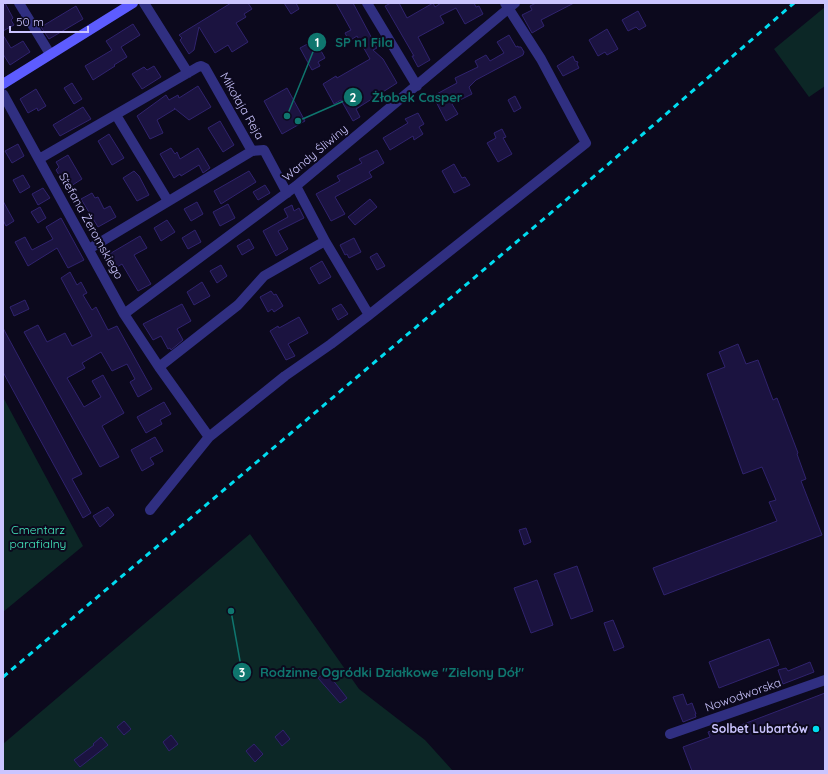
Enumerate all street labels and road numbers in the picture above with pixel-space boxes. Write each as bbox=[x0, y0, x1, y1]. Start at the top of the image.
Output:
street label: Mikołaja Reja bbox=[217, 70, 268, 142]
street label: Wandy Śliwiny bbox=[279, 121, 350, 184]
street label: Stefana Żeromskiego bbox=[56, 170, 127, 282]
street label: Nowodworska bbox=[703, 674, 783, 715]

